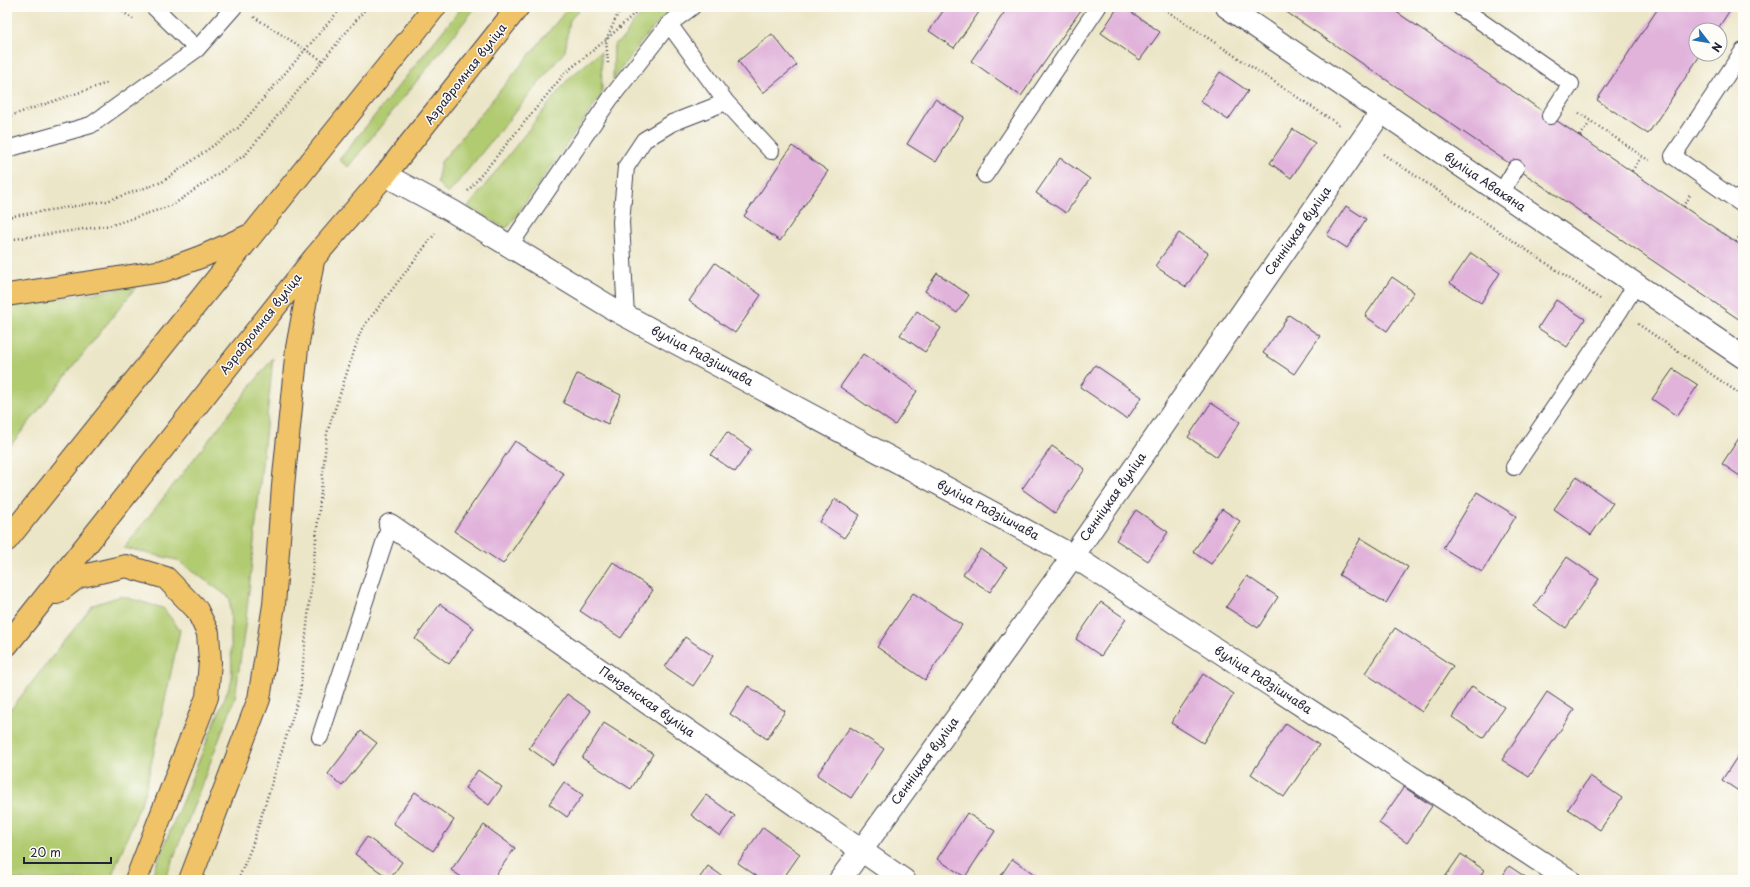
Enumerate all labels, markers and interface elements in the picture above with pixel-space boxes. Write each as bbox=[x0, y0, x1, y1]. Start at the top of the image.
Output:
street label: Аэрадромная вуліца bbox=[420, 18, 511, 128]
north arrow bbox=[1688, 22, 1728, 62]
text: N bbox=[1707, 39, 1727, 56]
street label: вуліца Авакяна bbox=[1441, 147, 1531, 216]
street label: Сенніцкая вуліца bbox=[1260, 182, 1335, 279]
street label: Аэрадромная вуліца bbox=[215, 268, 306, 378]
street label: вуліца Радзішчава bbox=[648, 321, 757, 390]
street label: Сенніцкая вуліца bbox=[1075, 448, 1150, 545]
street label: вуліца Радзішчава bbox=[934, 475, 1043, 544]
street label: вуліца Радзішчава bbox=[1211, 641, 1316, 718]
street label: Пензенская вуліца bbox=[596, 661, 700, 741]
street label: Сенніцкая вуліца bbox=[886, 712, 963, 808]
scale bar bbox=[24, 839, 111, 865]
text: 20 m bbox=[30, 843, 61, 861]

